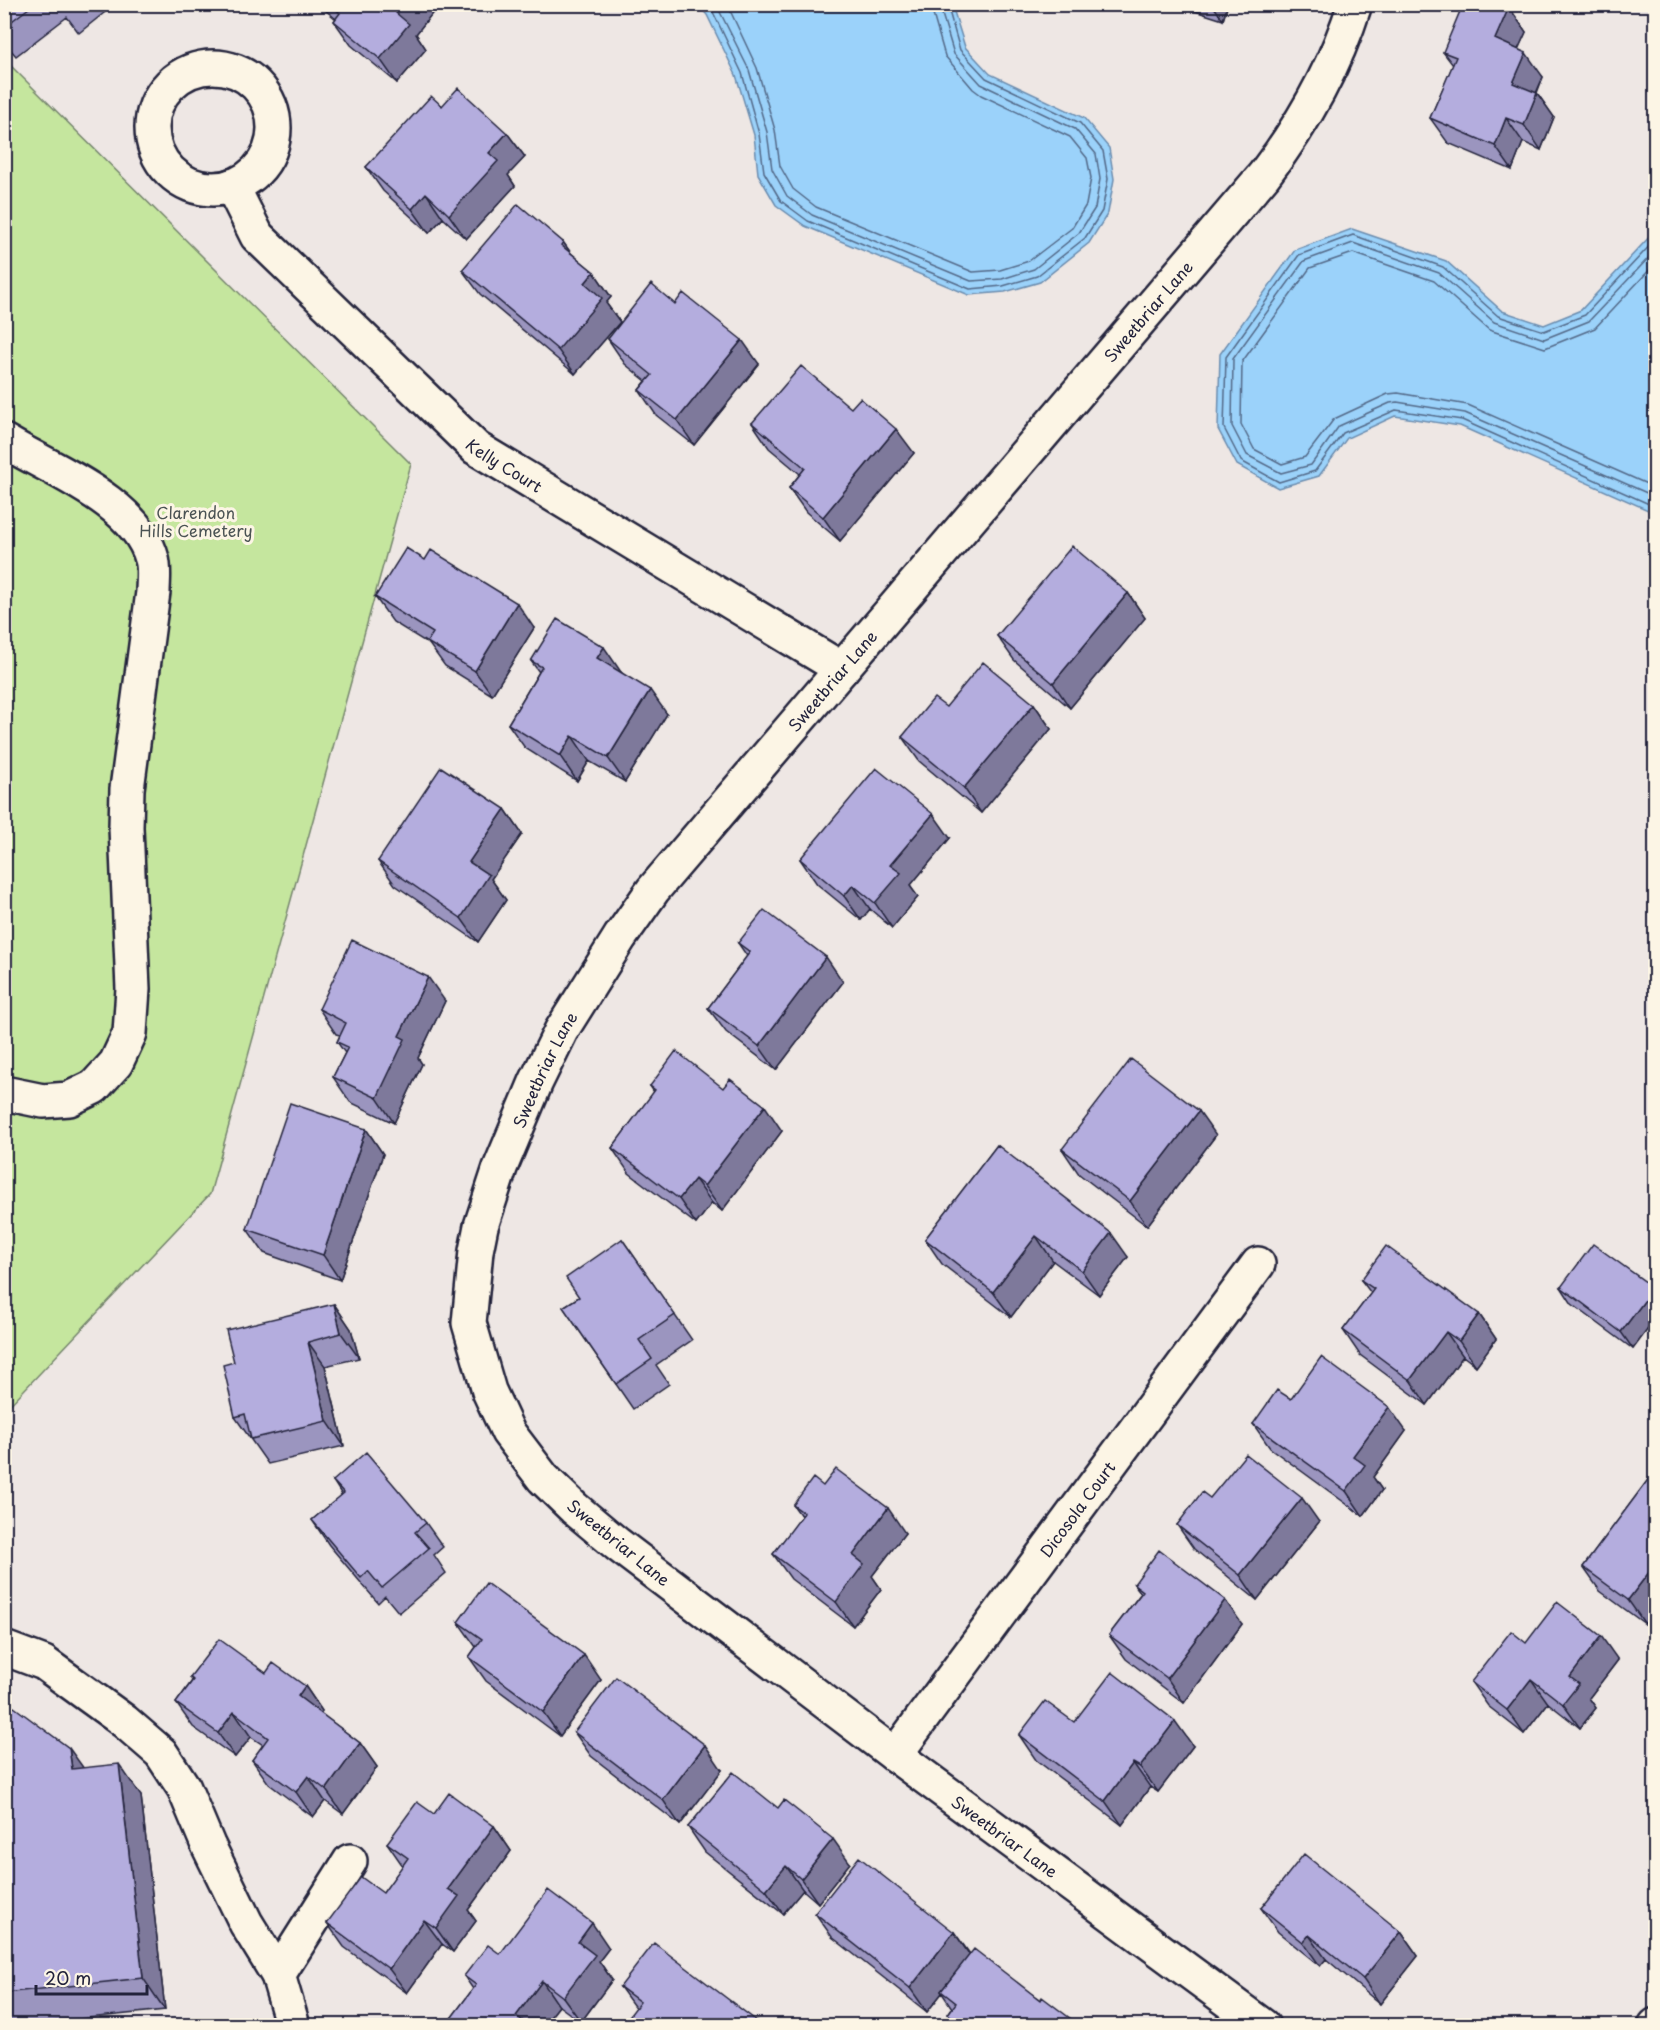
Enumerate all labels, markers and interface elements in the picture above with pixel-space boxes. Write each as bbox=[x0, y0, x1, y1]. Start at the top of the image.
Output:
street label: Sweetbriar Lane bbox=[1098, 255, 1198, 367]
street label: Kelly Court bbox=[461, 433, 548, 498]
park label: Clarendon Hills Cemetery bbox=[139, 500, 253, 542]
street label: Sweetbriar Lane bbox=[782, 625, 882, 736]
street label: Sweetbriar Lane bbox=[506, 1007, 582, 1131]
street label: Dicosola Court bbox=[1033, 1456, 1121, 1562]
street label: Sweetbriar Lane bbox=[562, 1493, 676, 1591]
street label: Sweetbriar Lane bbox=[947, 1789, 1063, 1883]
scale bar bbox=[36, 1958, 147, 1996]
text: 20 m bbox=[45, 1964, 91, 1991]

